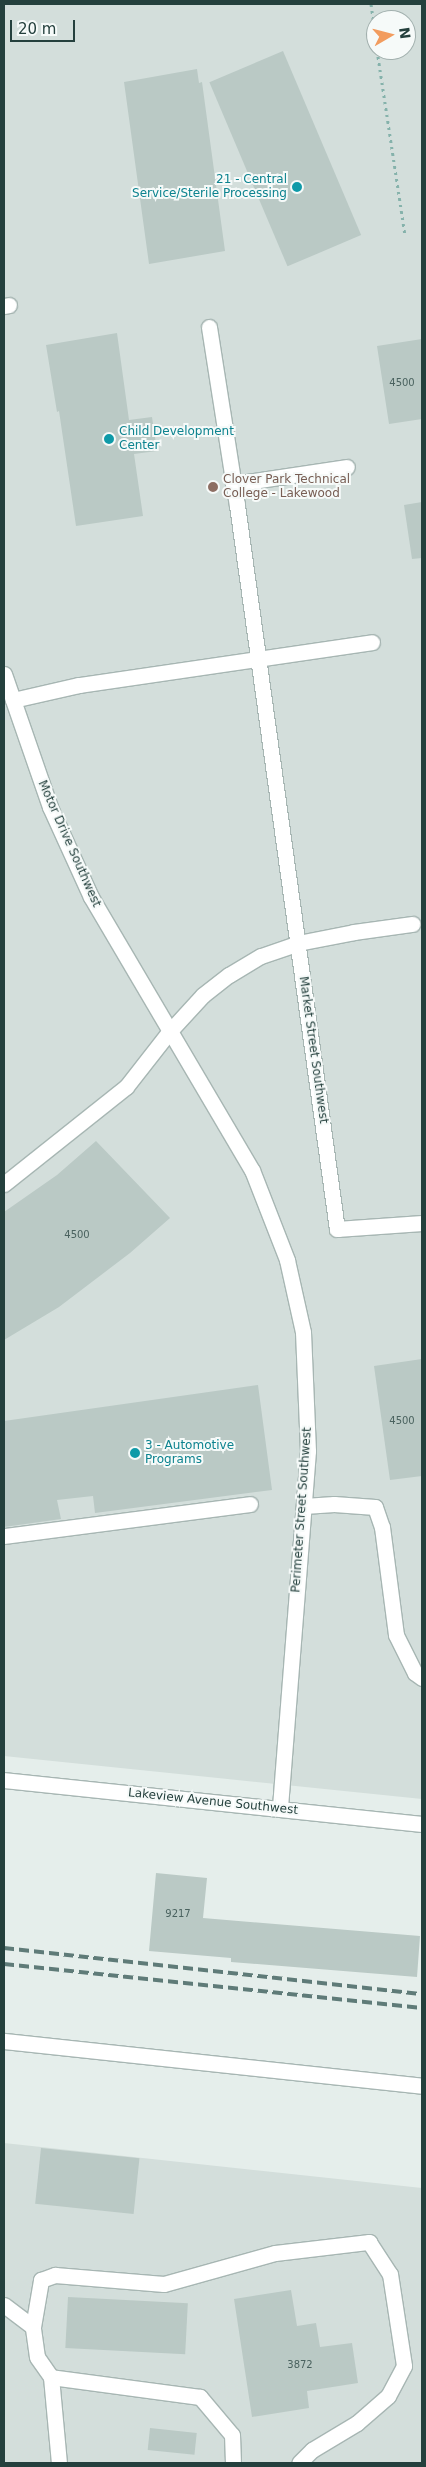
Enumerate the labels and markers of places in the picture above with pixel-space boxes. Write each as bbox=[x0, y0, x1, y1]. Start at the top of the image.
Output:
place label: 21 - Central Service/Sterile Processing bbox=[132, 173, 287, 201]
marker: 21 - Central Service/Sterile Processing bbox=[291, 181, 303, 193]
place label: Child Development Center bbox=[119, 425, 234, 453]
marker: Child Development Center bbox=[103, 433, 115, 445]
place label: Clover Park Technical College - Lakewood bbox=[223, 473, 350, 501]
marker: Clover Park Technical College - Lakewood bbox=[207, 481, 219, 493]
place label: 3 - Automotive Programs bbox=[145, 1439, 234, 1467]
marker: 3 - Automotive Programs bbox=[129, 1447, 141, 1459]

